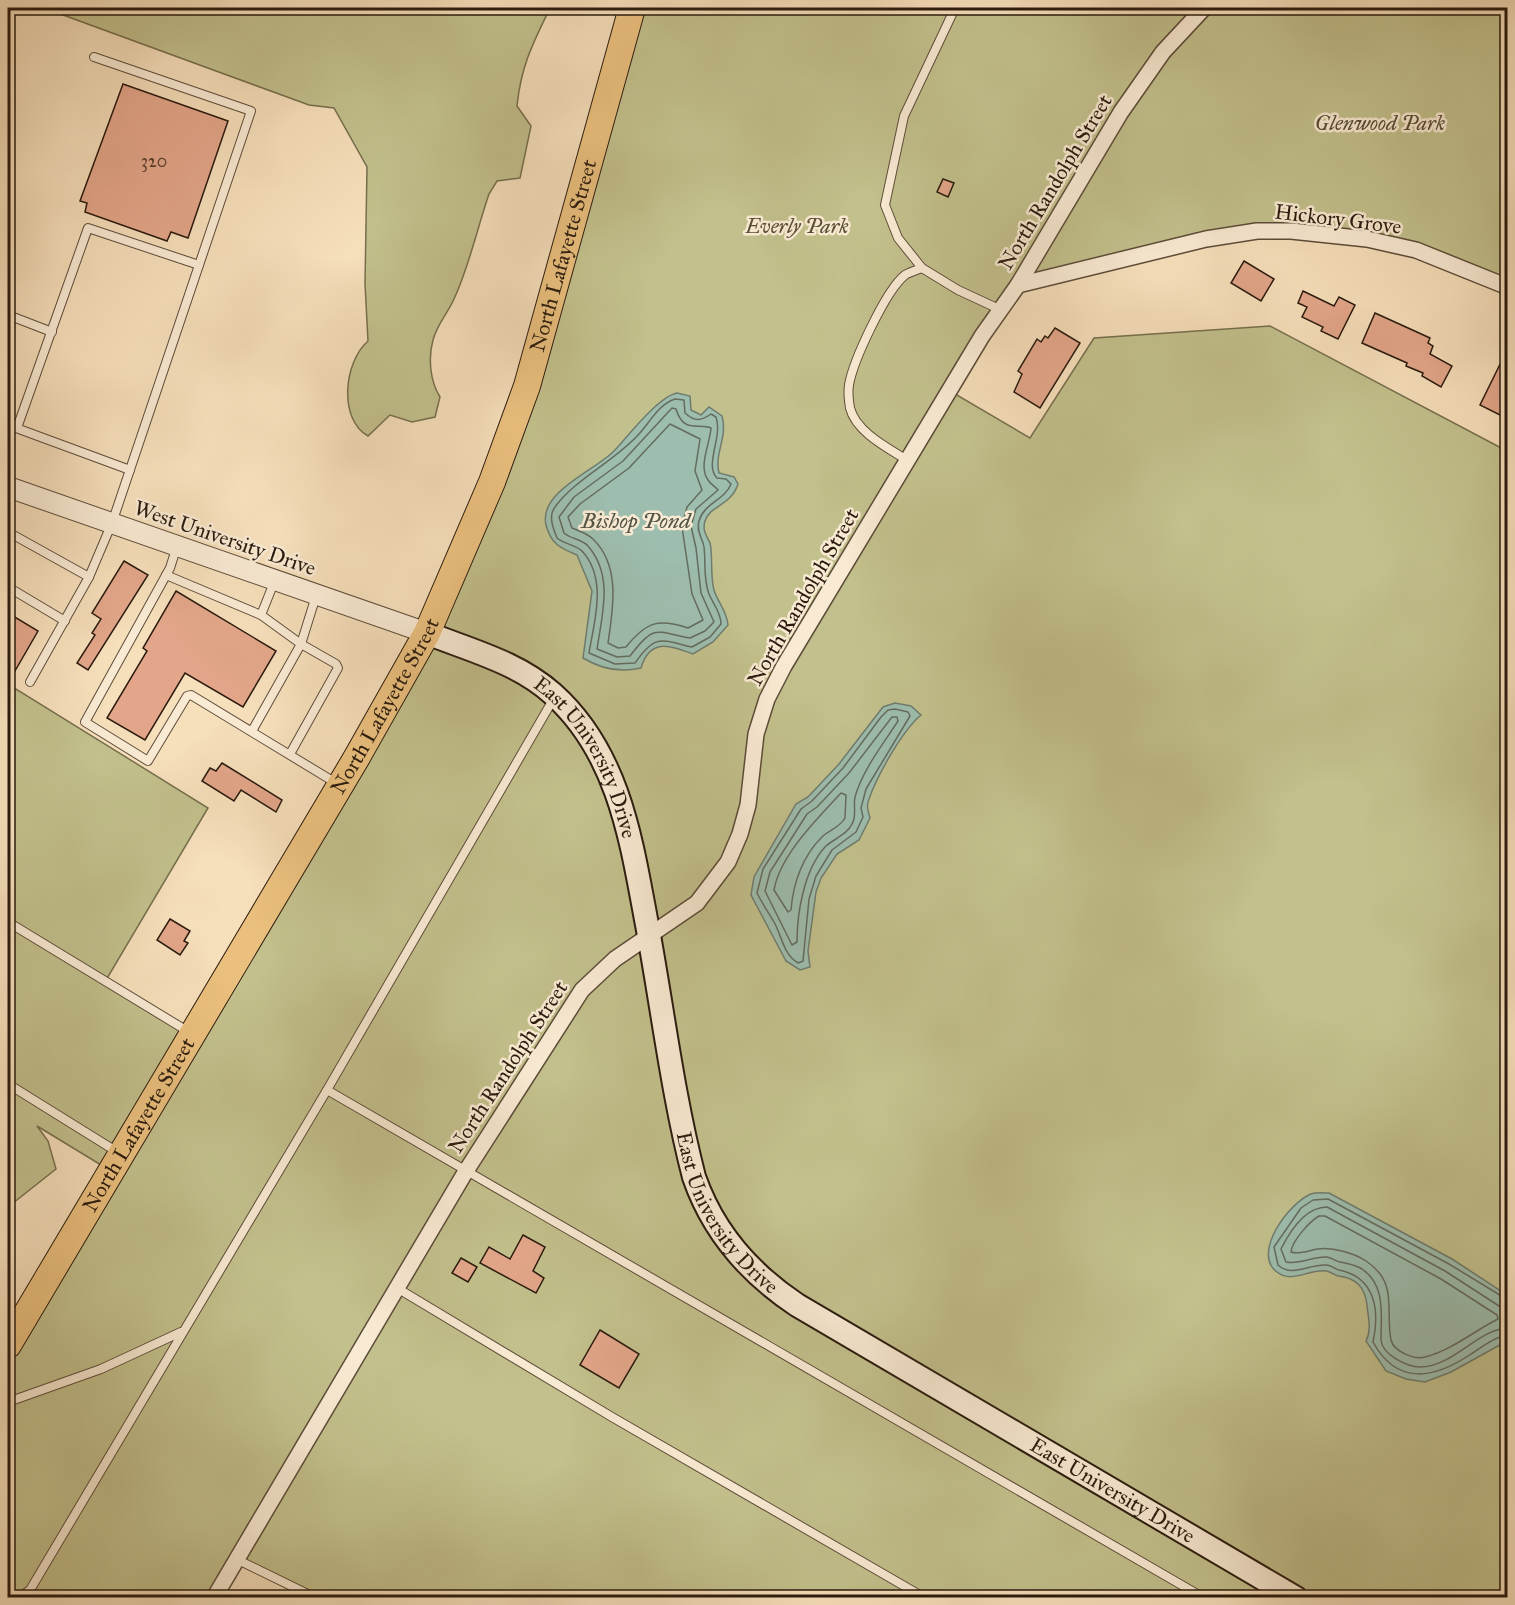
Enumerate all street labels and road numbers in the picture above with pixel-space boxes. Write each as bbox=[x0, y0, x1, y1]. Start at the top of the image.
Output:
street label: North Randolph Street bbox=[992, 89, 1118, 275]
street label: North Lafayette Street bbox=[524, 156, 602, 355]
street label: Hickory Grove bbox=[1273, 198, 1403, 240]
street label: West University Drive bbox=[131, 495, 320, 581]
street label: North Randolph Street bbox=[742, 503, 865, 690]
street label: North Lafayette Street bbox=[325, 613, 445, 799]
street label: East University Drive bbox=[529, 670, 642, 841]
street label: North Randolph Street bbox=[443, 975, 574, 1158]
street label: North Lafayette Street bbox=[77, 1032, 201, 1217]
street label: East University Drive bbox=[671, 1129, 784, 1300]
street label: East University Drive bbox=[1025, 1432, 1200, 1549]

